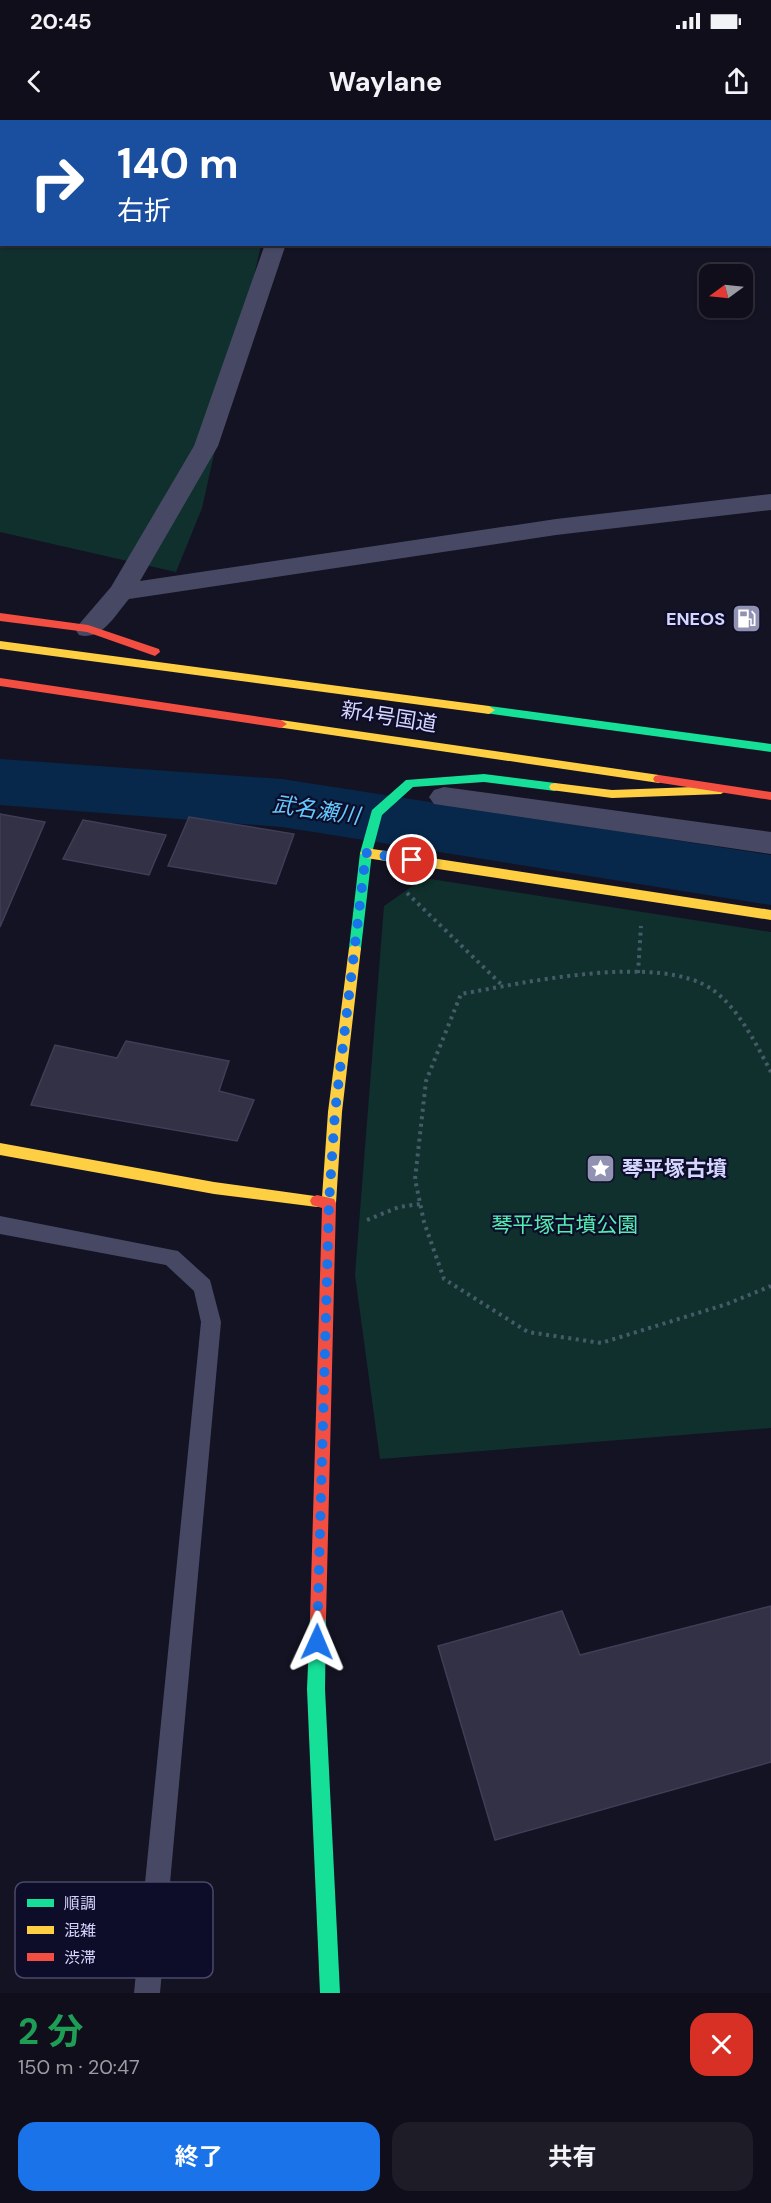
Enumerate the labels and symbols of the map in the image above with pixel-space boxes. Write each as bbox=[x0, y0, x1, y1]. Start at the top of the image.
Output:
north arrow bbox=[699, 264, 753, 318]
fuel station icon: ENEOS bbox=[730, 603, 762, 635]
place label: ENEOS bbox=[666, 607, 725, 631]
street label: 新4号国道 bbox=[339, 696, 439, 738]
water label: 武名瀬川 bbox=[270, 790, 364, 831]
pin bbox=[386, 834, 437, 885]
place icon: 琴平塚古墳 bbox=[585, 1153, 617, 1185]
place label: 琴平塚古墳 bbox=[622, 1155, 727, 1183]
park label: 琴平塚古墳公園 bbox=[492, 1211, 639, 1239]
position arrow bbox=[285, 1610, 349, 1674]
legend bbox=[15, 1882, 213, 1978]
text: 順調 bbox=[64, 1893, 96, 1914]
text: 混雑 bbox=[64, 1920, 96, 1941]
text: 渋滞 bbox=[64, 1947, 96, 1968]

